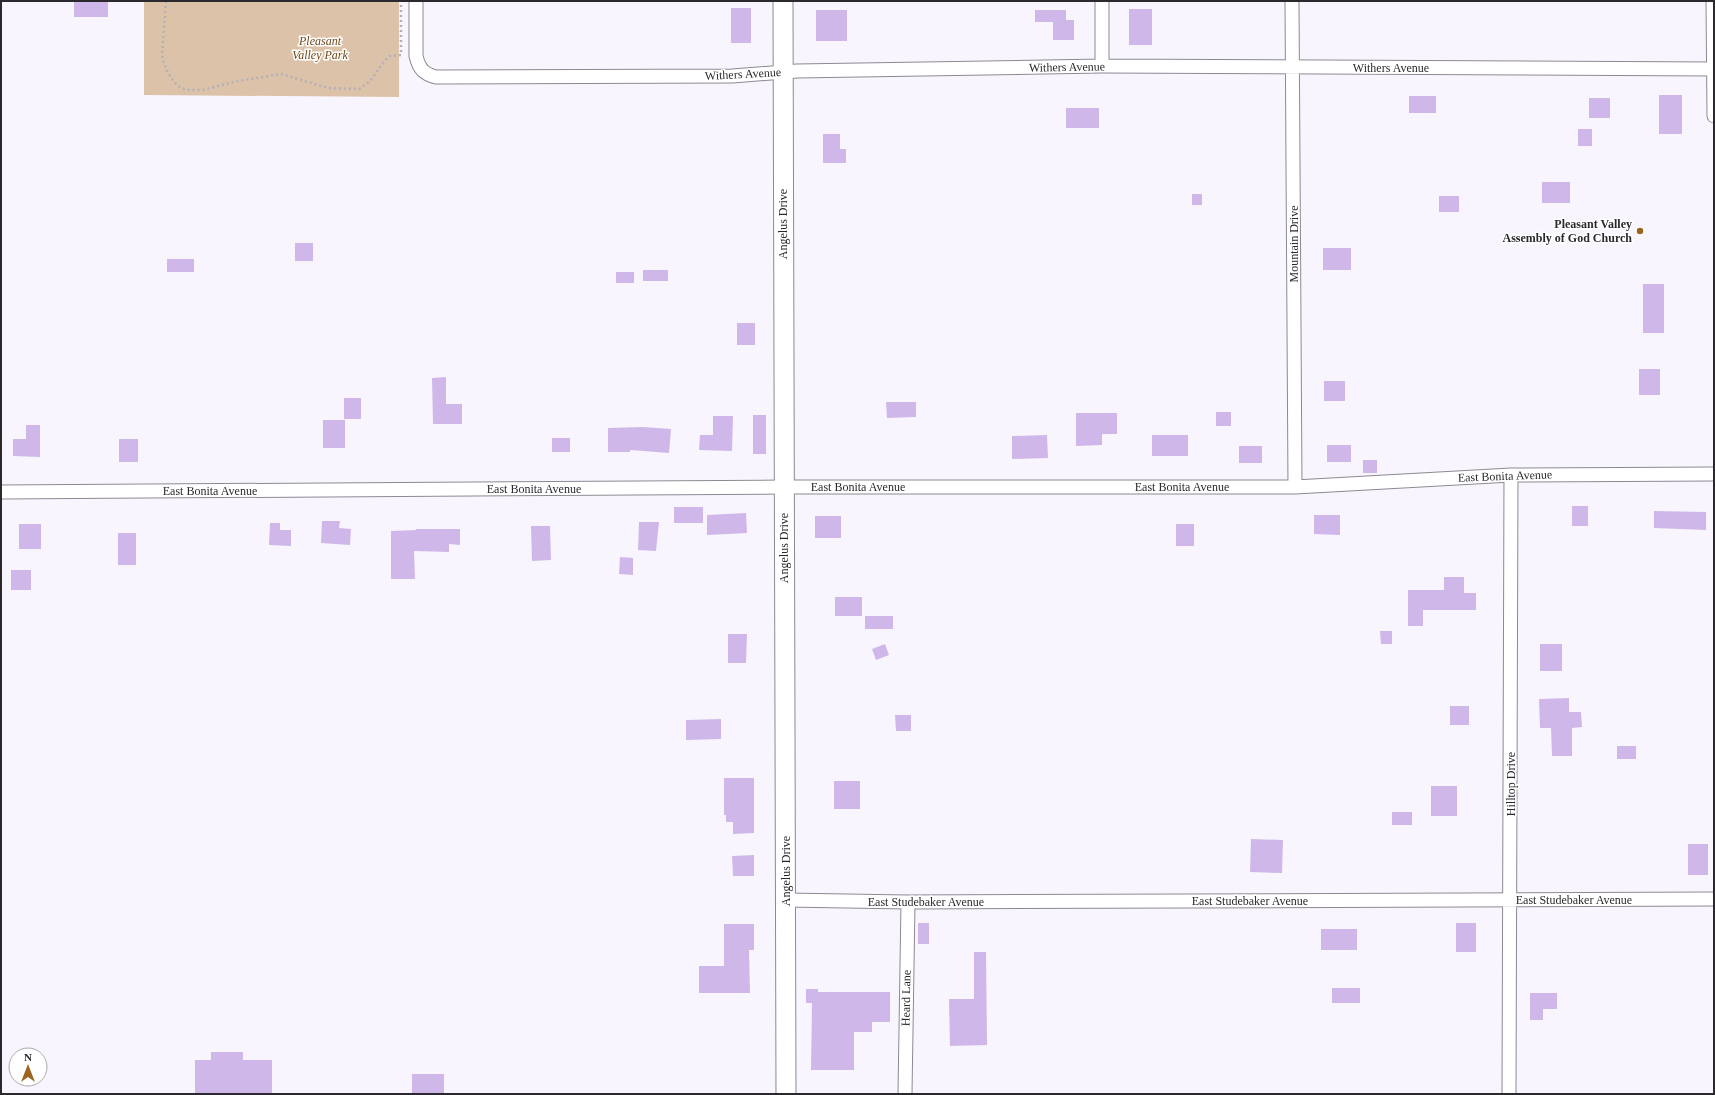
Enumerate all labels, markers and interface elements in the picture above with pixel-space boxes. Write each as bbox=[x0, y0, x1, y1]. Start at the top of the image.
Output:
park label: Pleasant Valley Park bbox=[292, 34, 348, 62]
street label: Withers Avenue bbox=[1029, 59, 1105, 75]
street label: Withers Avenue bbox=[1353, 61, 1429, 75]
street label: Withers Avenue bbox=[705, 65, 781, 83]
street label: Angelus Drive bbox=[776, 189, 790, 259]
street label: Mountain Drive bbox=[1287, 206, 1301, 283]
place label: Pleasant Valley Assembly of God Church bbox=[1503, 217, 1632, 245]
marker: Pleasant Valley Assembly of God Church bbox=[1635, 226, 1645, 236]
street label: East Bonita Avenue bbox=[1458, 467, 1552, 485]
street label: East Bonita Avenue bbox=[811, 480, 905, 494]
street label: East Bonita Avenue bbox=[1135, 480, 1229, 494]
street label: East Bonita Avenue bbox=[487, 482, 581, 496]
street label: East Bonita Avenue bbox=[163, 484, 257, 498]
street label: Angelus Drive bbox=[777, 513, 791, 583]
street label: Hilltop Drive bbox=[1504, 752, 1518, 816]
street label: Angelus Drive bbox=[779, 836, 793, 906]
street label: East Studebaker Avenue bbox=[1516, 893, 1632, 907]
street label: East Studebaker Avenue bbox=[1192, 894, 1308, 908]
street label: East Studebaker Avenue bbox=[868, 895, 984, 909]
street label: Heard Lane bbox=[899, 970, 913, 1026]
north arrow bbox=[8, 1047, 48, 1087]
text: N bbox=[24, 1051, 32, 1063]

